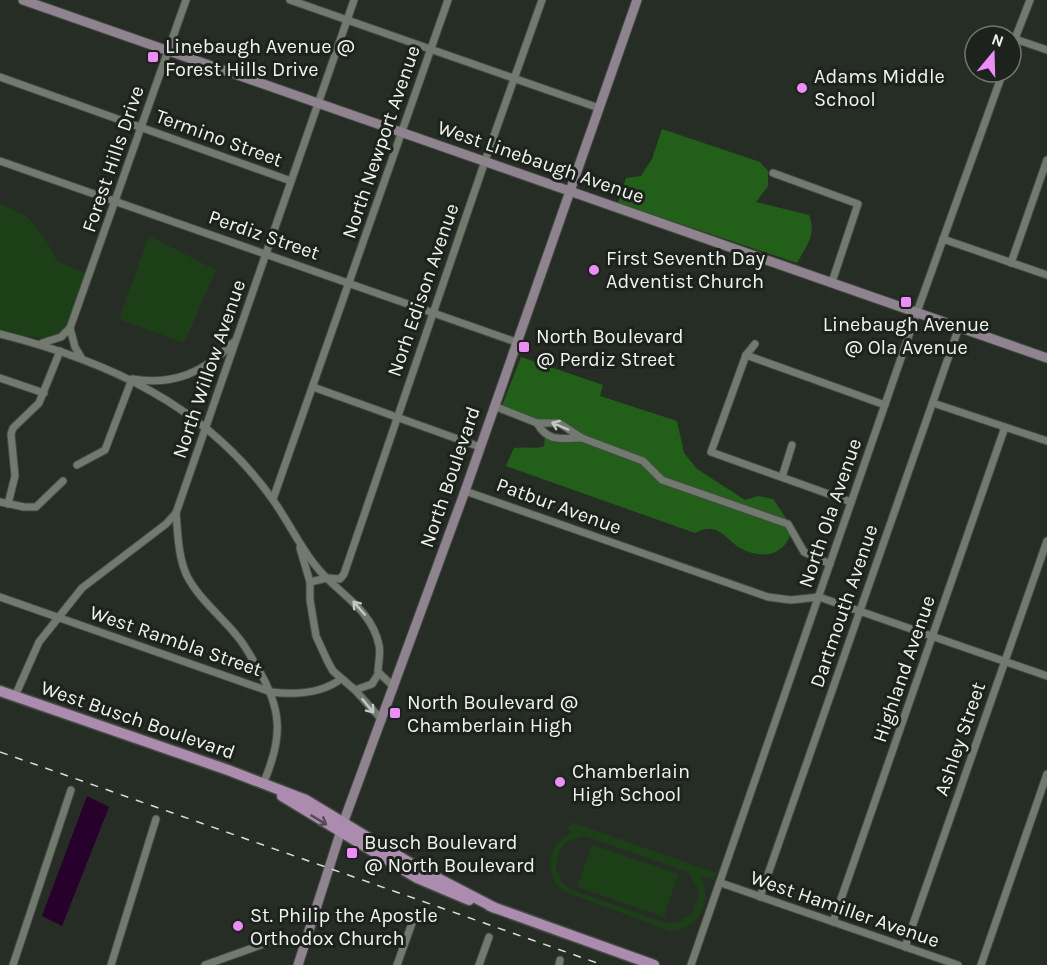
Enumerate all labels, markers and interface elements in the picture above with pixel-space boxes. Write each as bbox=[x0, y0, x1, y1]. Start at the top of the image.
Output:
north arrow bbox=[963, 24, 1023, 84]
text: N bbox=[989, 29, 1006, 51]
place label: Linebaugh Avenue @ Forest Hills Drive bbox=[165, 35, 355, 81]
street label: North Newport Avenue bbox=[337, 42, 425, 242]
marker: Linebaugh Avenue @ Forest Hills Drive bbox=[146, 50, 160, 64]
place label: Adams Middle School bbox=[814, 65, 945, 111]
marker: Adams Middle School bbox=[795, 81, 809, 95]
street label: Forest Hills Drive bbox=[77, 83, 149, 235]
street label: Termino Street bbox=[152, 104, 286, 172]
street label: West Linebaugh Avenue bbox=[435, 116, 647, 208]
street label: Norh Edison Avenue bbox=[383, 200, 463, 380]
street label: Perdiz Street bbox=[206, 205, 323, 265]
place label: First Seventh Day Adventist Church bbox=[606, 247, 765, 293]
marker: First Seventh Day Adventist Church bbox=[587, 263, 601, 277]
street label: North Willow Avenue bbox=[168, 277, 250, 461]
marker: Linebaugh Avenue @ Ola Avenue bbox=[899, 295, 913, 309]
place label: Linebaugh Avenue @ Ola Avenue bbox=[823, 313, 989, 359]
place label: North Boulevard @ Perdiz Street bbox=[536, 325, 684, 371]
marker: North Boulevard @ Perdiz Street bbox=[517, 340, 531, 354]
street label: North Boulevard bbox=[415, 403, 485, 551]
one-way arrow bbox=[552, 420, 570, 431]
street label: North Ola Avenue bbox=[794, 435, 866, 591]
street label: Patbur Avenue bbox=[493, 473, 625, 539]
street label: Dartmouth Avenue bbox=[805, 521, 883, 691]
street label: Highland Avenue bbox=[868, 593, 940, 745]
one-way arrow bbox=[352, 600, 365, 616]
street label: West Rambla Street bbox=[87, 601, 265, 681]
street label: West Busch Boulevard bbox=[38, 676, 238, 764]
street label: Ashley Street bbox=[930, 679, 990, 799]
place label: North Boulevard @ Chamberlain High bbox=[407, 691, 578, 737]
one-way arrow bbox=[361, 698, 374, 714]
marker: North Boulevard @ Chamberlain High bbox=[388, 706, 402, 720]
place label: Chamberlain High School bbox=[572, 760, 690, 806]
marker: Chamberlain High School bbox=[553, 775, 567, 789]
one-way arrow bbox=[310, 814, 327, 826]
place label: Busch Boulevard @ North Boulevard bbox=[364, 831, 535, 877]
marker: Busch Boulevard @ North Boulevard bbox=[345, 846, 359, 860]
street label: West Hamiller Avenue bbox=[747, 866, 943, 952]
place label: St. Philip the Apostle Orthodox Church bbox=[250, 904, 438, 950]
marker: St. Philip the Apostle Orthodox Church bbox=[231, 919, 245, 933]

